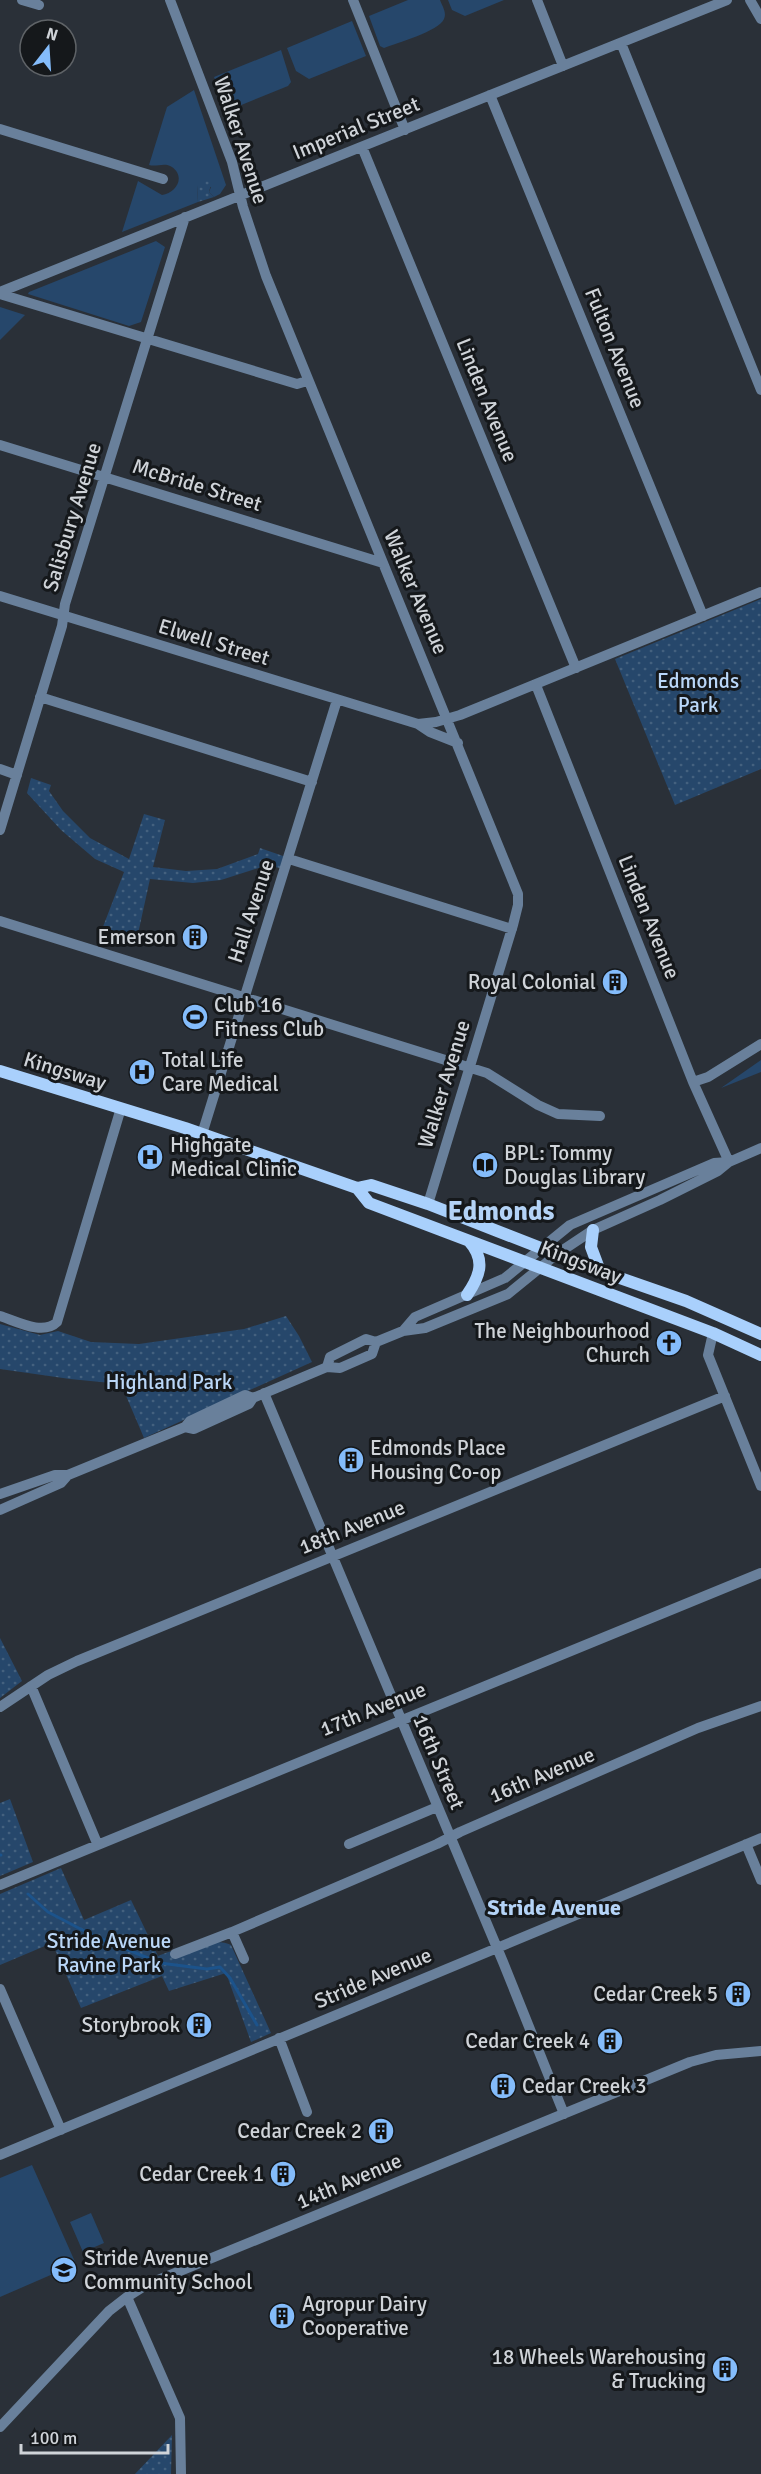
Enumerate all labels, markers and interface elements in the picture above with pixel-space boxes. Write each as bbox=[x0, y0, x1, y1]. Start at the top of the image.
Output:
north arrow bbox=[18, 18, 78, 78]
text: N bbox=[44, 23, 60, 46]
street label: Walker Avenue bbox=[208, 73, 274, 207]
street label: Imperial Street bbox=[289, 91, 423, 165]
street label: Fulton Avenue bbox=[579, 284, 651, 412]
street label: Linden Avenue bbox=[450, 334, 524, 466]
street label: Salisbury Avenue bbox=[37, 439, 107, 595]
street label: McBride Street bbox=[129, 453, 265, 517]
street label: Walker Avenue bbox=[378, 526, 454, 658]
street label: Elwell Street bbox=[155, 613, 273, 671]
park label: Edmonds Park bbox=[657, 668, 739, 718]
street label: Linden Avenue bbox=[612, 851, 686, 983]
street label: Hall Avenue bbox=[222, 856, 280, 966]
building icon: Emerson bbox=[180, 922, 210, 952]
place label: Emerson bbox=[98, 924, 176, 950]
building icon: Royal Colonial bbox=[600, 967, 630, 997]
place label: Royal Colonial bbox=[468, 969, 596, 995]
place label: Club 16 Fitness Club bbox=[214, 992, 324, 1042]
sports icon: Club 16 Fitness Club bbox=[180, 1002, 210, 1032]
street label: Walker Avenue bbox=[412, 1017, 476, 1151]
street label: Kingsway bbox=[21, 1046, 110, 1096]
place label: Total Life Care Medical bbox=[162, 1047, 279, 1097]
hospital icon: Total Life Care Medical bbox=[127, 1057, 157, 1087]
place label: Highgate Medical Clinic bbox=[170, 1132, 297, 1182]
place label: BPL: Tommy Douglas Library bbox=[504, 1140, 646, 1190]
hospital icon: Highgate Medical Clinic bbox=[135, 1142, 165, 1172]
library icon: BPL: Tommy Douglas Library bbox=[470, 1150, 500, 1180]
district label: Edmonds bbox=[448, 1195, 555, 1228]
street label: Kingsway bbox=[537, 1235, 626, 1289]
place label: The Neighbourhood Church bbox=[474, 1318, 650, 1368]
church icon: The Neighbourhood Church bbox=[654, 1328, 684, 1358]
park label: Highland Park bbox=[106, 1369, 233, 1395]
place label: Edmonds Place Housing Co-op bbox=[370, 1435, 506, 1485]
building icon: Edmonds Place Housing Co-op bbox=[336, 1445, 366, 1475]
street label: 18th Avenue bbox=[295, 1494, 409, 1560]
street label: 17th Avenue bbox=[316, 1676, 430, 1742]
street label: 16th Street bbox=[407, 1711, 471, 1813]
street label: 16th Avenue bbox=[485, 1741, 599, 1809]
district label: Stride Avenue bbox=[487, 1894, 621, 1921]
park label: Stride Avenue Ravine Park bbox=[47, 1928, 171, 1978]
street label: Stride Avenue bbox=[311, 1942, 435, 2014]
building icon: Cedar Creek 5 bbox=[723, 1979, 753, 2009]
place label: Cedar Creek 5 bbox=[593, 1981, 718, 2007]
building icon: Storybrook bbox=[184, 2010, 214, 2040]
place label: Storybrook bbox=[81, 2012, 180, 2038]
building icon: Cedar Creek 4 bbox=[595, 2026, 625, 2056]
place label: Cedar Creek 4 bbox=[465, 2028, 590, 2054]
building icon: Cedar Creek 3 bbox=[488, 2071, 518, 2101]
place label: Cedar Creek 3 bbox=[522, 2073, 647, 2099]
building icon: Cedar Creek 2 bbox=[366, 2116, 396, 2146]
place label: Cedar Creek 2 bbox=[237, 2118, 362, 2144]
street label: 14th Avenue bbox=[292, 2147, 406, 2215]
building icon: Cedar Creek 1 bbox=[268, 2159, 298, 2189]
place label: Cedar Creek 1 bbox=[139, 2161, 264, 2187]
place label: Stride Avenue Community School bbox=[84, 2245, 252, 2295]
school or university icon: Stride Avenue Community School bbox=[49, 2255, 79, 2285]
place label: Agropur Dairy Cooperative bbox=[302, 2291, 427, 2341]
building icon: Agropur Dairy Cooperative bbox=[267, 2301, 297, 2331]
place label: 18 Wheels Warehousing & Trucking bbox=[492, 2344, 706, 2394]
building icon: 18 Wheels Warehousing & Trucking bbox=[710, 2354, 740, 2384]
scale bar bbox=[21, 2417, 168, 2455]
text: 100 m bbox=[30, 2427, 77, 2449]

